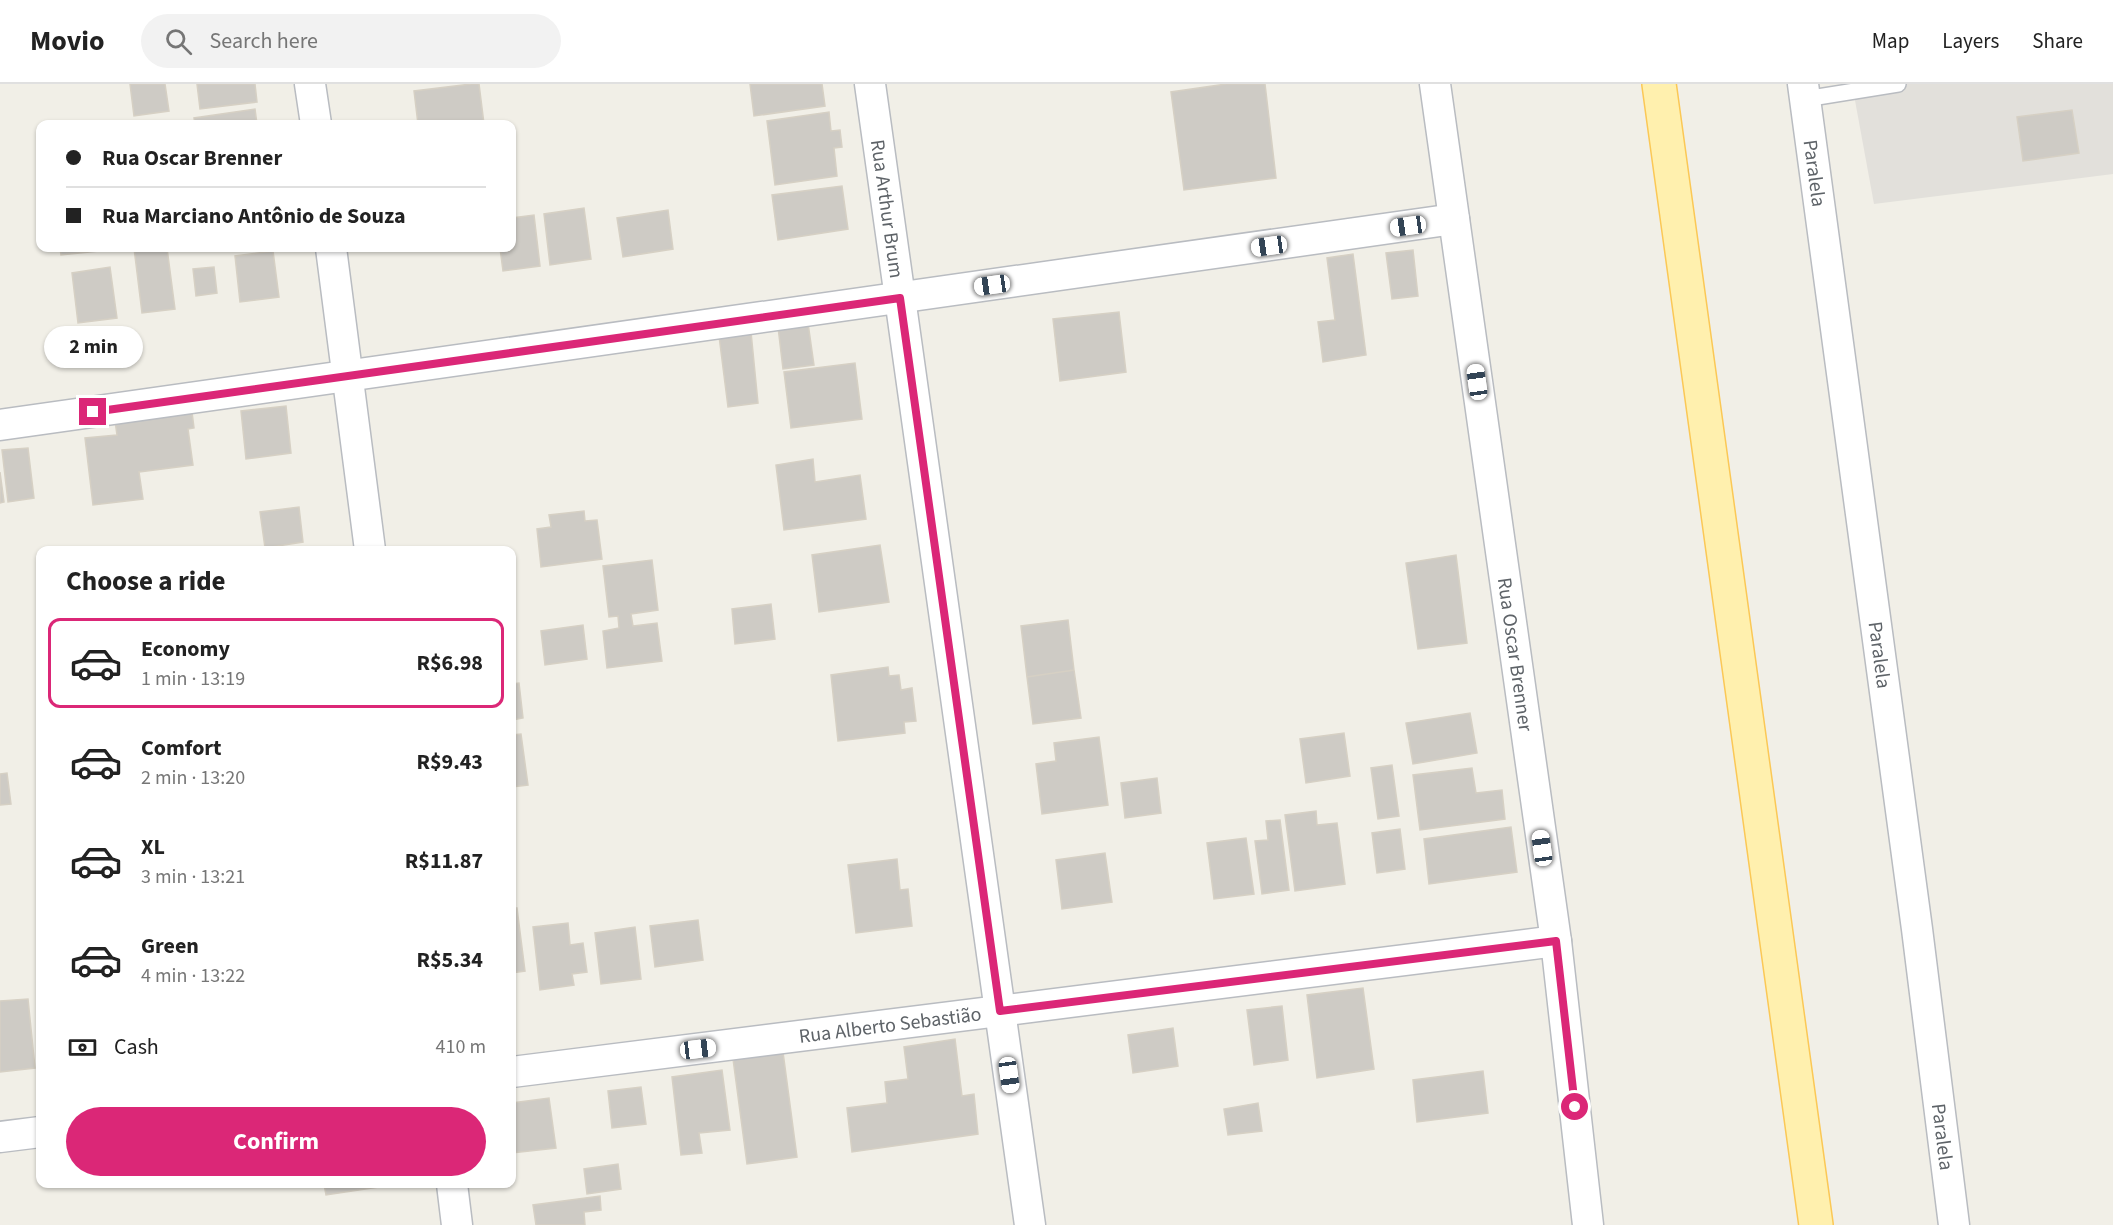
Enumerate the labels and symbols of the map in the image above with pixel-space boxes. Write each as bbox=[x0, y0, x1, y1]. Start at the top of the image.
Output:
street label: Rua Arthur Brum bbox=[863, 138, 910, 280]
street label: Paralela bbox=[1796, 138, 1832, 209]
car bbox=[1389, 215, 1427, 237]
car bbox=[1250, 235, 1288, 257]
car bbox=[973, 274, 1011, 296]
callout: 2 min bbox=[44, 325, 142, 367]
car bbox=[1466, 363, 1488, 401]
route end bbox=[79, 398, 106, 425]
street label: Rua Oscar Brenner bbox=[1490, 576, 1539, 733]
street label: Paralela bbox=[1861, 620, 1897, 690]
car bbox=[1531, 829, 1553, 867]
street label: Rua Alberto Sebastião bbox=[797, 1000, 983, 1051]
car bbox=[679, 1038, 717, 1060]
car bbox=[998, 1056, 1020, 1094]
route start bbox=[1561, 1093, 1588, 1120]
street label: Paralela bbox=[1924, 1102, 1960, 1172]

